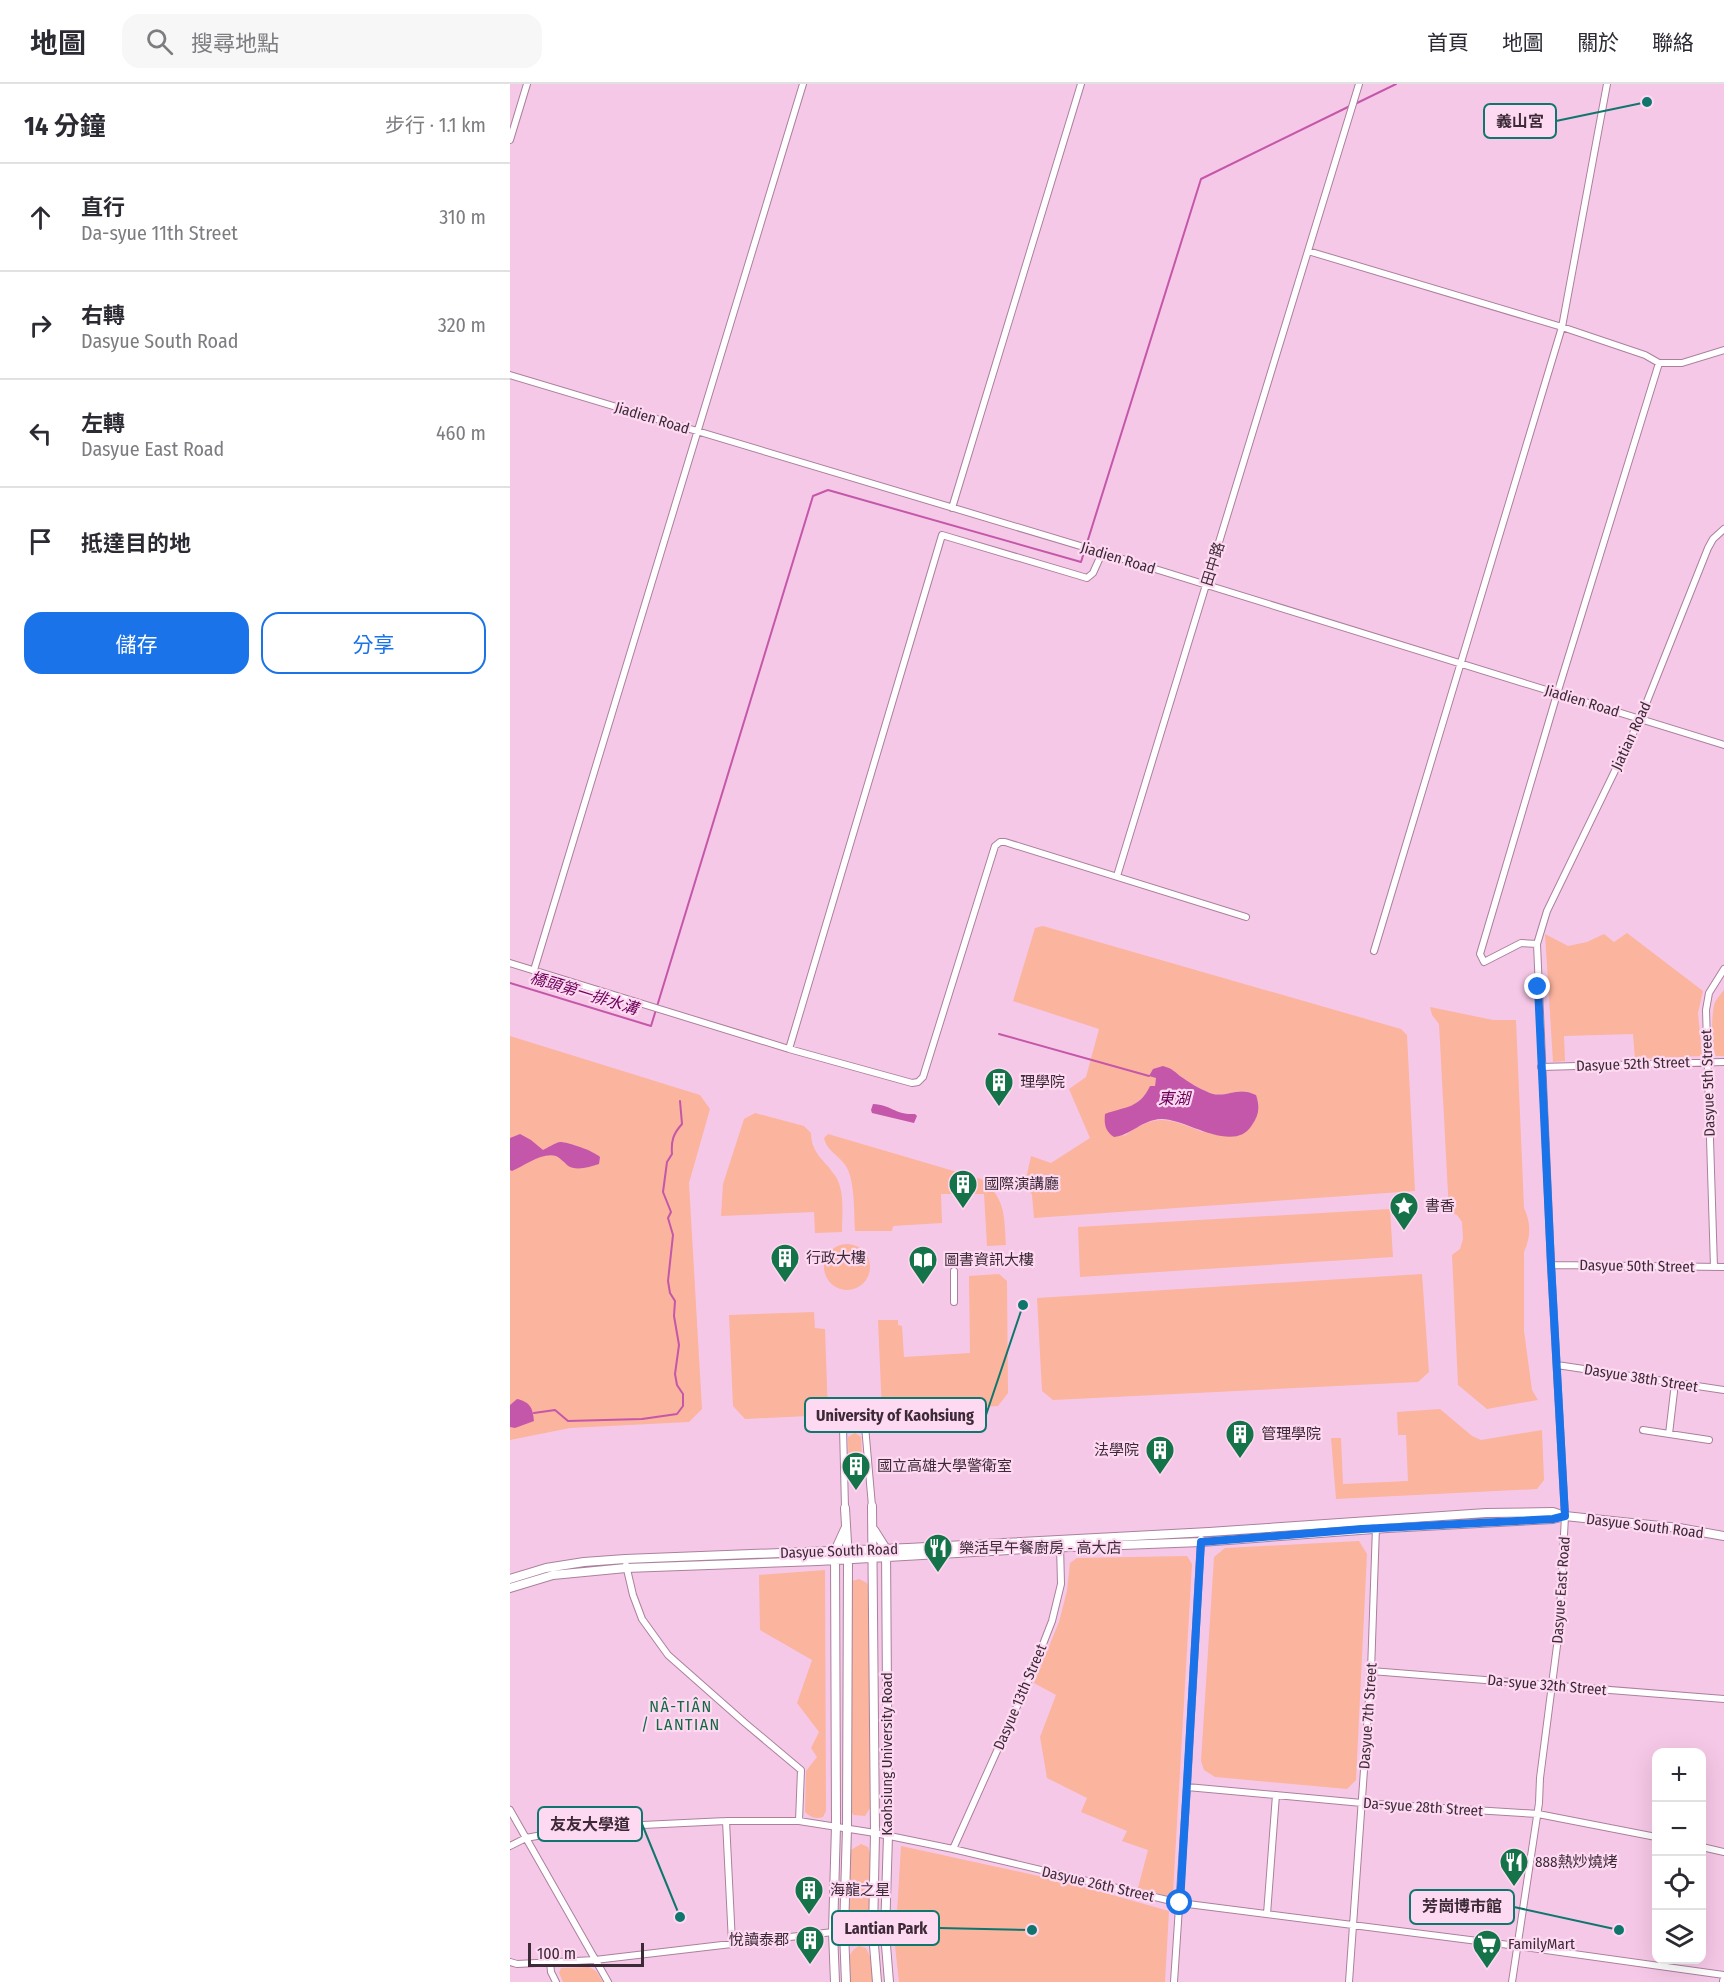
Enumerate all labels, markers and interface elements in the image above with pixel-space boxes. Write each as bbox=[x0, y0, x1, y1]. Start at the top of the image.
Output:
search box bbox=[122, 14, 542, 68]
icon: search bbox=[143, 25, 176, 58]
text: 地圖 bbox=[30, 27, 86, 60]
text: 搜尋地點 bbox=[191, 30, 279, 57]
text: 首頁 bbox=[1427, 30, 1469, 56]
text: 地圖 bbox=[1502, 30, 1544, 56]
text: 關於 bbox=[1577, 30, 1619, 56]
text: 聯絡 bbox=[1652, 30, 1694, 56]
callout: 義山宮 bbox=[1484, 104, 1556, 138]
text: 14 分鐘 bbox=[24, 111, 106, 142]
text: 義山宮 bbox=[1496, 112, 1544, 131]
text: 步行 · 1.1 km bbox=[385, 113, 486, 137]
text: 直行 bbox=[81, 194, 125, 221]
icon: ahead bbox=[24, 201, 57, 234]
text: 310 m bbox=[439, 205, 486, 229]
text: Da-syue 11th Street bbox=[81, 221, 238, 245]
text: 右轉 bbox=[81, 302, 125, 329]
icon: right bbox=[24, 309, 57, 342]
text: 320 m bbox=[438, 313, 486, 337]
text: Dasyue South Road bbox=[81, 329, 238, 353]
street label: Jiadien Road bbox=[613, 398, 691, 438]
text: 左轉 bbox=[81, 410, 125, 437]
icon: left bbox=[24, 417, 57, 450]
text: 460 m bbox=[436, 421, 486, 445]
text: Dasyue East Road bbox=[81, 437, 224, 461]
icon: arrive bbox=[24, 525, 57, 558]
text: 抵達目的地 bbox=[81, 530, 191, 557]
street label: Jiadien Road bbox=[1079, 538, 1157, 578]
street label: 田中路 bbox=[1198, 540, 1228, 588]
button: 儲存 bbox=[24, 612, 249, 674]
button: 分享 bbox=[261, 612, 486, 674]
street label: Jiadien Road bbox=[1543, 681, 1621, 721]
street label: Jiatian Road bbox=[1607, 699, 1655, 773]
water label: 橋頭第一排水溝 bbox=[528, 968, 642, 1019]
route end bbox=[1524, 973, 1550, 999]
street label: Dasyue 5th Street bbox=[1697, 1029, 1719, 1137]
street label: Dasyue 52th Street bbox=[1576, 1053, 1690, 1075]
building icon: 理學院 bbox=[983, 1066, 1015, 1108]
place label: 理學院 bbox=[1020, 1073, 1065, 1091]
water label: 東湖 bbox=[1158, 1089, 1193, 1108]
building icon: 國際演講廳 bbox=[947, 1168, 979, 1210]
place label: 國際演講廳 bbox=[984, 1175, 1059, 1193]
place icon: 書香 bbox=[1388, 1190, 1420, 1232]
place label: 書香 bbox=[1425, 1197, 1455, 1215]
building icon: 行政大樓 bbox=[769, 1242, 801, 1284]
library icon: 圖書資訊大樓 bbox=[907, 1244, 939, 1286]
place label: 行政大樓 bbox=[806, 1249, 866, 1267]
place label: 圖書資訊大樓 bbox=[944, 1251, 1034, 1269]
street label: Dasyue 50th Street bbox=[1579, 1256, 1695, 1276]
street label: Dasyue 38th Street bbox=[1583, 1360, 1699, 1396]
callout: University of Kaohsiung bbox=[805, 1398, 986, 1432]
text: University of Kaohsiung bbox=[816, 1406, 974, 1425]
building icon: 管理學院 bbox=[1224, 1418, 1256, 1460]
place label: 管理學院 bbox=[1261, 1425, 1321, 1443]
building icon: 法學院 bbox=[1144, 1434, 1176, 1476]
place label: 法學院 bbox=[1094, 1441, 1139, 1459]
building icon: 國立高雄大學警衛室 bbox=[840, 1450, 872, 1492]
place label: 國立高雄大學警衛室 bbox=[877, 1457, 1012, 1475]
street label: Dasyue South Road bbox=[1585, 1510, 1705, 1542]
restaurant icon: 樂活早午餐廚房 - 高大店 bbox=[922, 1532, 954, 1574]
street label: Dasyue East Road bbox=[1548, 1536, 1574, 1644]
place label: 樂活早午餐廚房 - 高大店 bbox=[959, 1539, 1122, 1557]
street label: Dasyue South Road bbox=[780, 1540, 898, 1562]
street label: Dasyue 13th Street bbox=[990, 1641, 1050, 1753]
street label: Dasyue 7th Street bbox=[1355, 1662, 1381, 1770]
street label: Da-syue 32th Street bbox=[1487, 1671, 1607, 1699]
street label: Kaohsiung University Road bbox=[878, 1672, 896, 1836]
district label: NÂ-TIÂN / LANTIAN bbox=[641, 1697, 721, 1734]
map controls bbox=[1652, 1748, 1706, 1964]
button: + bbox=[1652, 1748, 1706, 1802]
street label: Da-syue 28th Street bbox=[1362, 1794, 1484, 1820]
button: − bbox=[1652, 1802, 1706, 1856]
callout: 友友大學道 bbox=[538, 1807, 642, 1841]
text: 友友大學道 bbox=[550, 1815, 630, 1834]
restaurant icon: 888熱炒燒烤 bbox=[1498, 1846, 1530, 1888]
place label: 888熱炒燒烤 bbox=[1535, 1853, 1618, 1871]
button: locate bbox=[1652, 1856, 1706, 1910]
street label: Dasyue 26th Street bbox=[1040, 1862, 1156, 1906]
building icon: 海龍之星 bbox=[793, 1874, 825, 1916]
place label: 海龍之星 bbox=[830, 1881, 890, 1899]
route start bbox=[1166, 1889, 1192, 1915]
callout: 芳崗博市館 bbox=[1410, 1890, 1514, 1924]
text: 芳崗博市館 bbox=[1422, 1897, 1502, 1916]
button: layers bbox=[1652, 1910, 1706, 1964]
callout: Lantian Park bbox=[832, 1911, 939, 1945]
text: Lantian Park bbox=[844, 1919, 928, 1938]
building icon: 悅讀泰郡 bbox=[794, 1924, 826, 1966]
supermarket icon: FamilyMart bbox=[1471, 1928, 1503, 1970]
place label: 悅讀泰郡 bbox=[729, 1931, 789, 1949]
place label: FamilyMart bbox=[1508, 1935, 1575, 1953]
scale bar bbox=[528, 1940, 644, 1968]
text: 100 m bbox=[537, 1944, 576, 1963]

